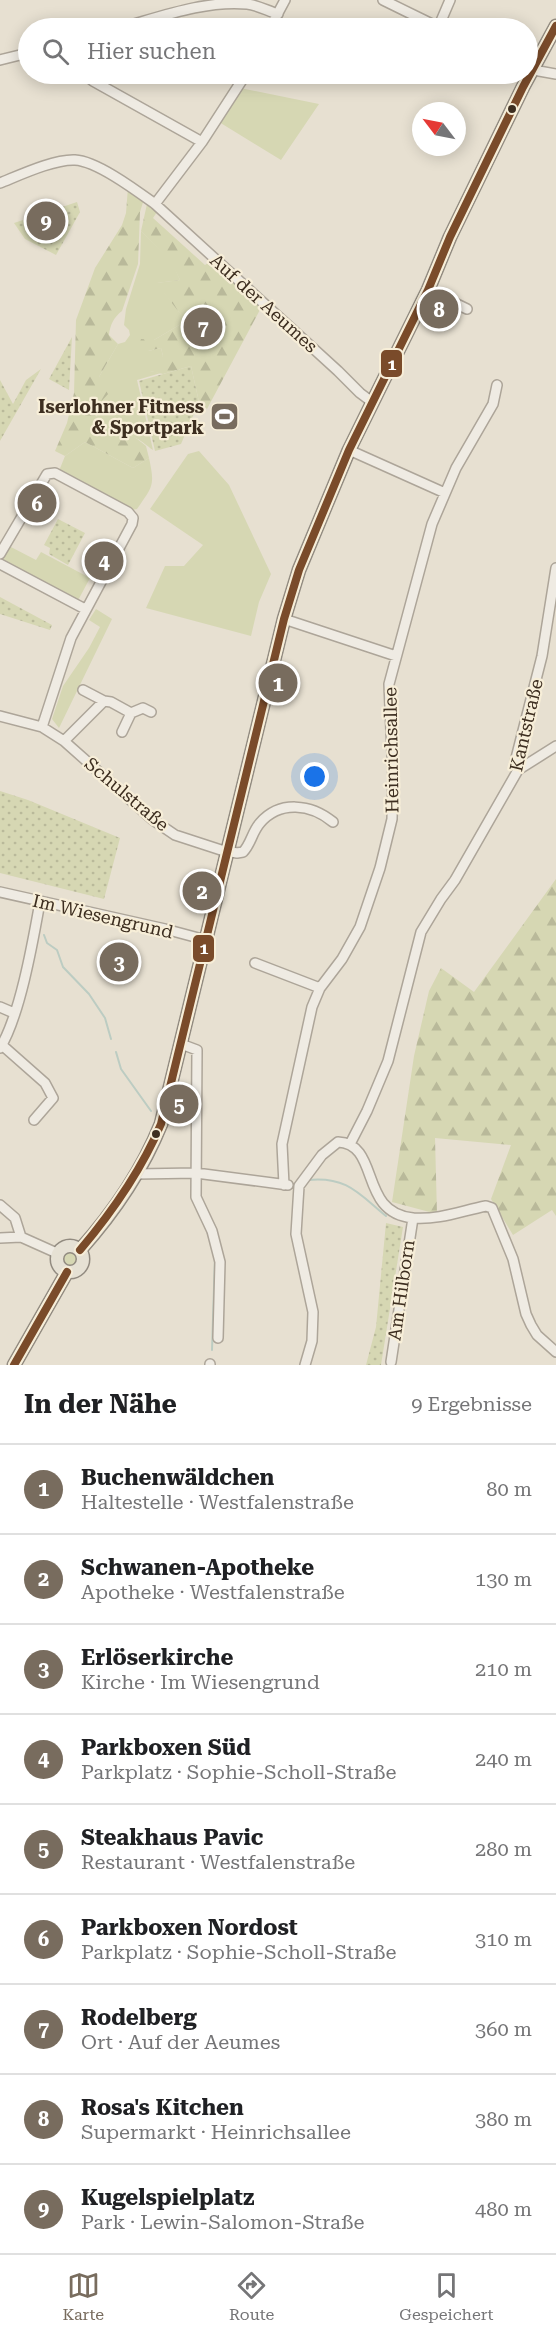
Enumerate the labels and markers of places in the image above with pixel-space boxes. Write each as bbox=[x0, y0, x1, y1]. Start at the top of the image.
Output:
unlabelled marker bbox=[506, 103, 518, 115]
pin: 9 bbox=[26, 198, 66, 244]
pin: 8 bbox=[420, 286, 458, 332]
pin: 7 bbox=[184, 304, 222, 350]
place label: Iserlohner Fitness & Sportpark bbox=[38, 396, 205, 438]
sports icon: Iserlohner Fitness & Sportpark bbox=[209, 400, 241, 432]
pin: 6 bbox=[18, 480, 57, 526]
pin: 4 bbox=[84, 538, 124, 584]
pin: 1 bbox=[258, 660, 298, 706]
pin: 2 bbox=[182, 868, 222, 914]
pin: 3 bbox=[100, 940, 138, 984]
pin: 5 bbox=[160, 1082, 198, 1126]
unlabelled marker bbox=[150, 1128, 162, 1140]

